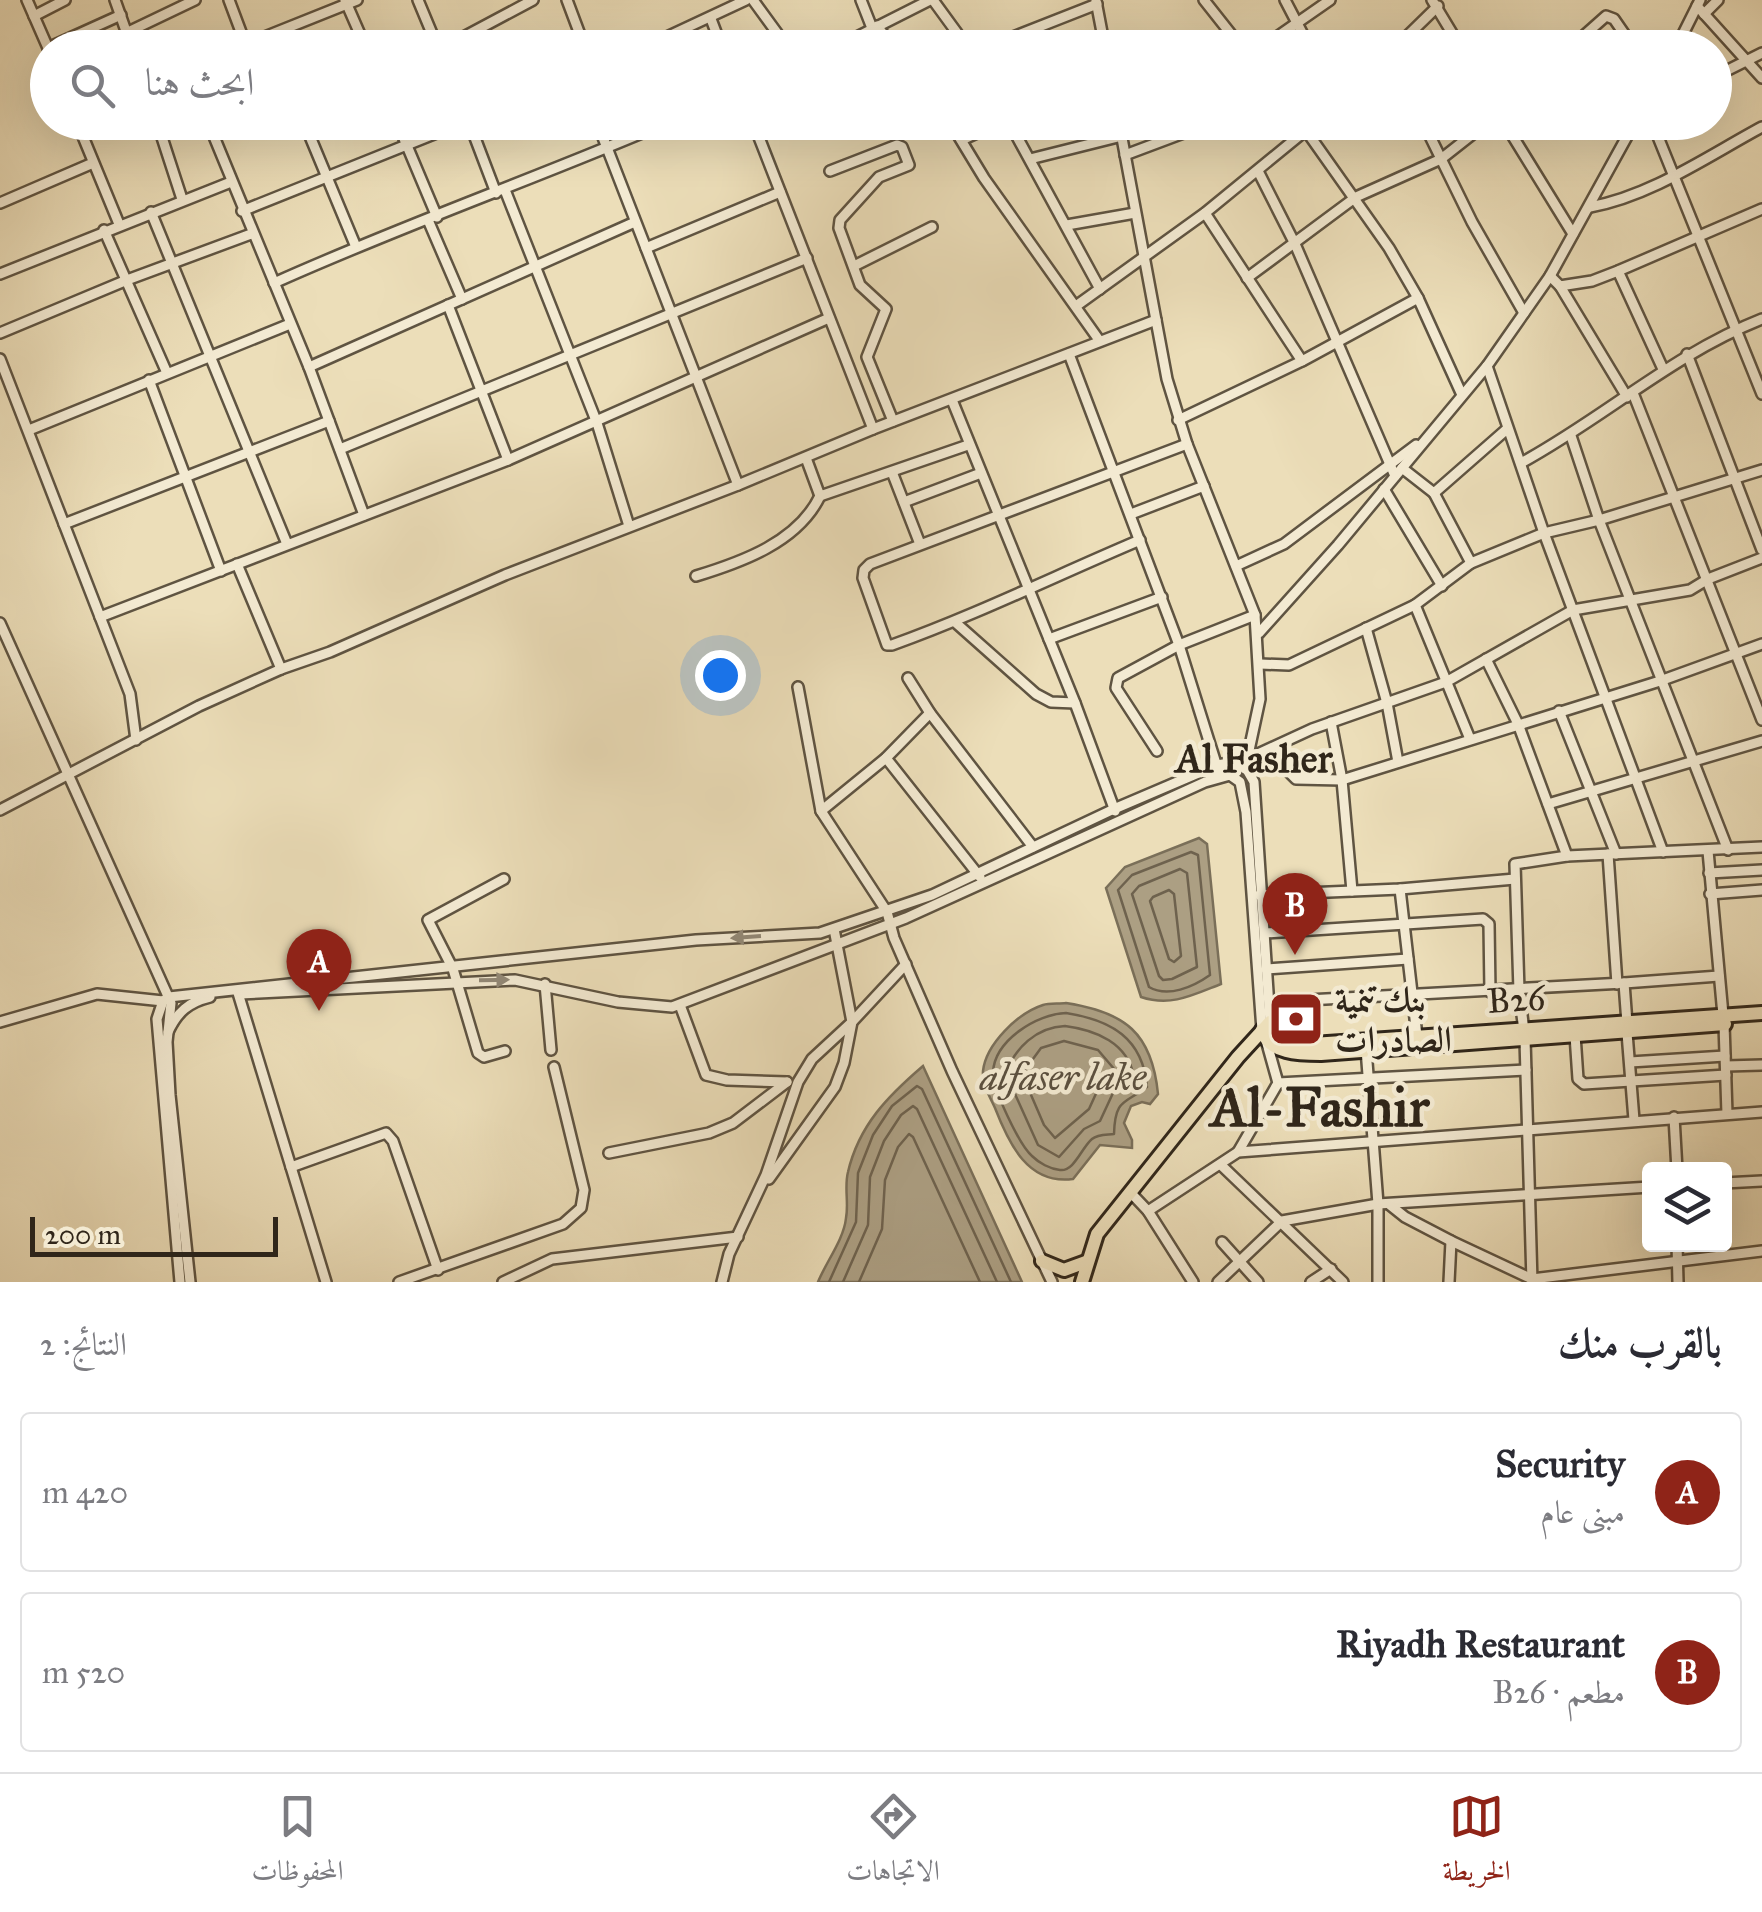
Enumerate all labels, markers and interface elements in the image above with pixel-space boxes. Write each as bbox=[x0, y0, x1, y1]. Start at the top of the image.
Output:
search box bbox=[30, 30, 1732, 140]
icon: search bbox=[65, 58, 120, 113]
text: ابحث هنا bbox=[145, 59, 255, 105]
your location bbox=[695, 650, 746, 701]
district label: Al Fasher bbox=[1173, 734, 1333, 783]
pin: B bbox=[1262, 872, 1328, 955]
pin: A bbox=[286, 928, 352, 1011]
one-way arrow bbox=[730, 930, 762, 946]
one-way arrow bbox=[478, 972, 510, 988]
street label: B26 bbox=[1485, 976, 1548, 1023]
place label: بنك تنمية الصادرات bbox=[1335, 978, 1452, 1061]
bank icon: بنك تنمية الصادرات bbox=[1266, 989, 1326, 1049]
water label: alfaser lake bbox=[979, 1054, 1147, 1100]
district label: Al-Fashir bbox=[1208, 1074, 1431, 1141]
map controls bbox=[1642, 1162, 1732, 1252]
button: layers bbox=[1642, 1162, 1732, 1252]
scale bar bbox=[30, 1212, 278, 1256]
text: 200 m bbox=[45, 1217, 121, 1252]
text: بالقرب منك bbox=[1558, 1317, 1722, 1369]
text: النتائج: 2 bbox=[40, 1325, 127, 1364]
text: Security bbox=[1495, 1441, 1625, 1487]
text: 420 m bbox=[42, 1473, 128, 1512]
text: A bbox=[1677, 1473, 1698, 1512]
text: مبنى عام bbox=[1540, 1493, 1625, 1532]
text: Riyadh Restaurant bbox=[1336, 1621, 1625, 1667]
text: 520 m bbox=[42, 1653, 125, 1692]
text: B bbox=[1677, 1653, 1698, 1692]
text: مطعم · B26 bbox=[1492, 1673, 1625, 1712]
tab: المحفوظات bbox=[251, 1789, 344, 1898]
tab: الاتجاهات bbox=[846, 1789, 940, 1898]
tab: الخريطة bbox=[1443, 1789, 1511, 1898]

